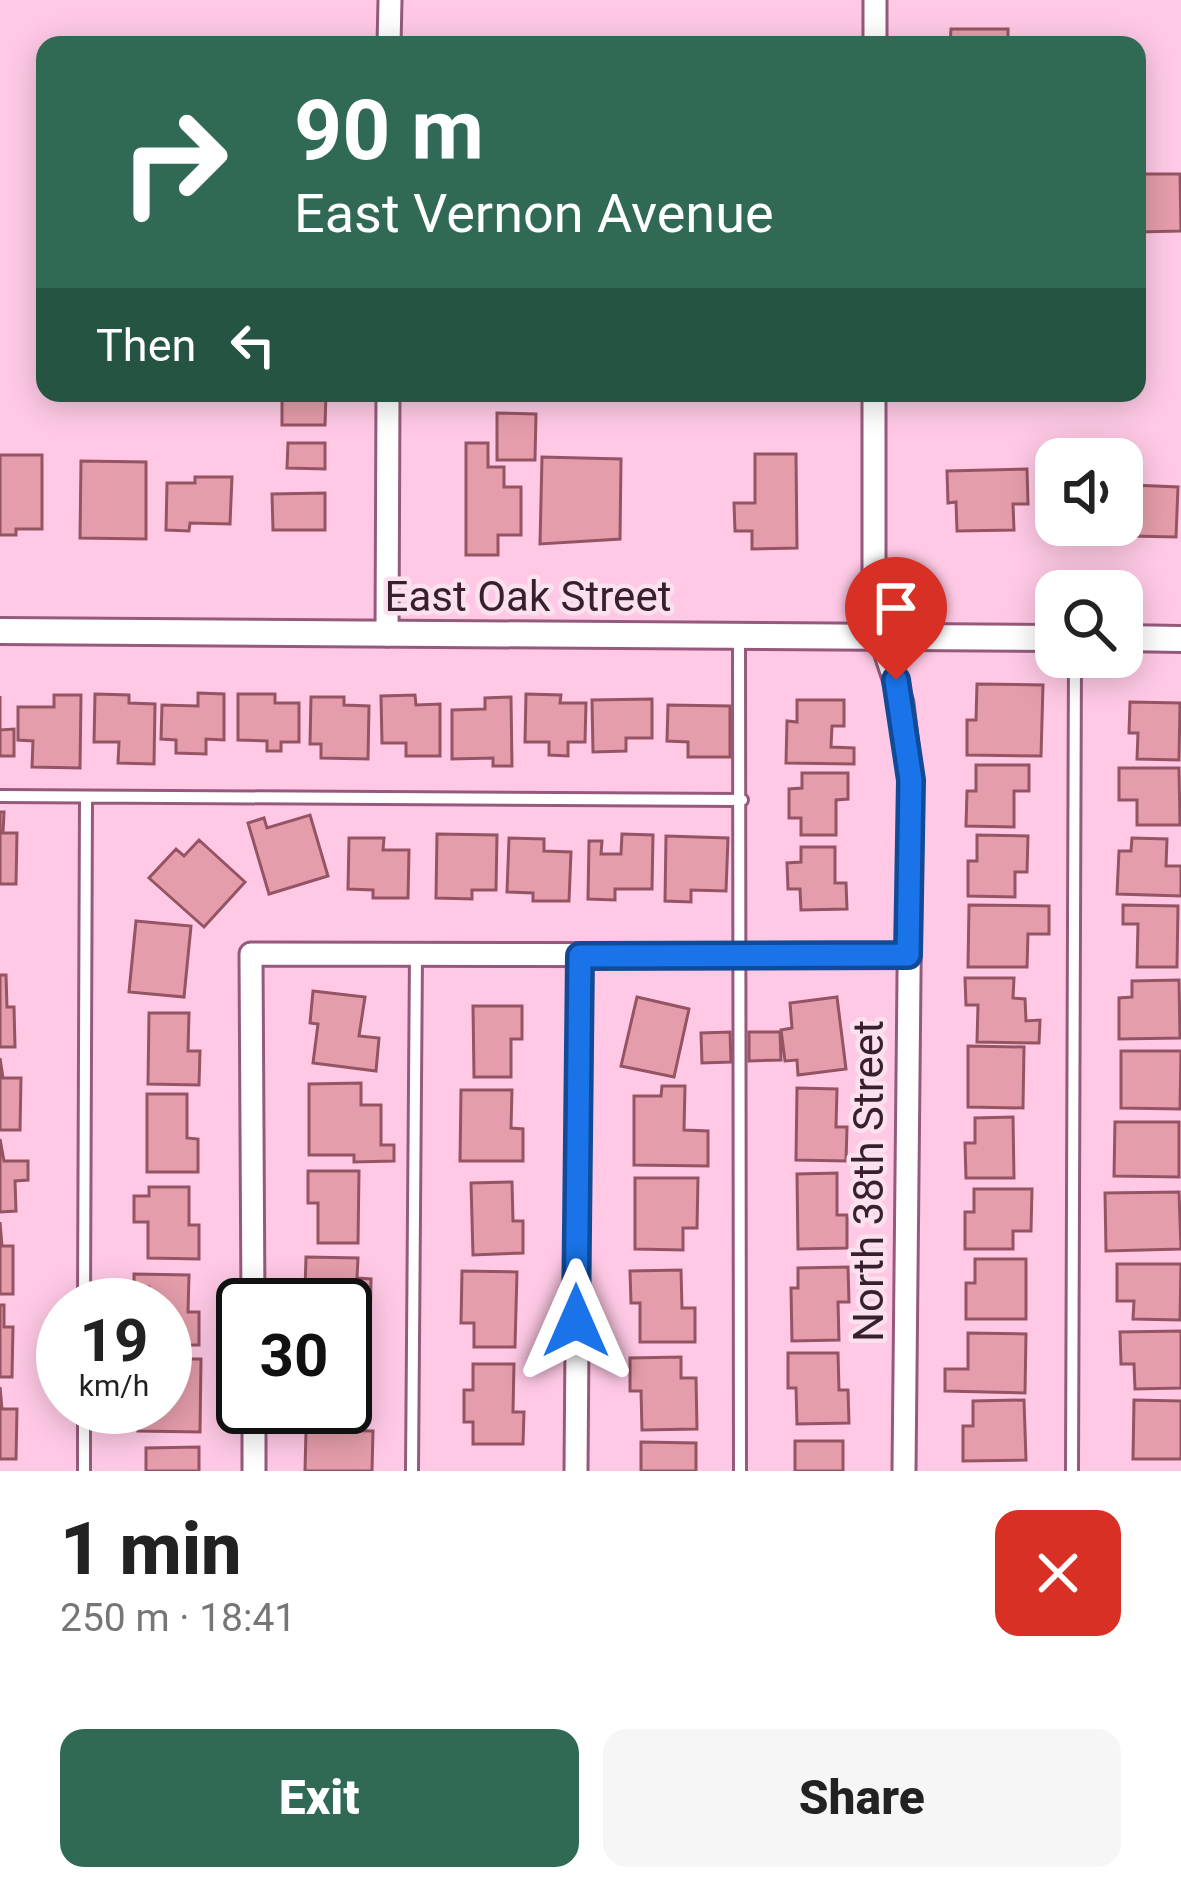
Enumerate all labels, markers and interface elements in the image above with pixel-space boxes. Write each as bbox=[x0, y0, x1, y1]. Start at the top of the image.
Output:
text: 90 m bbox=[294, 81, 484, 180]
icon: right bbox=[96, 84, 252, 240]
text: East Vernon Avenue bbox=[294, 182, 774, 245]
icon: left bbox=[220, 312, 286, 378]
text: Then bbox=[96, 319, 196, 372]
map controls bbox=[1035, 438, 1143, 678]
button: sound bbox=[1035, 438, 1143, 546]
pin bbox=[845, 557, 947, 680]
button: search bbox=[1035, 570, 1143, 678]
street label: East Oak Street bbox=[385, 572, 671, 621]
icon: arrive bbox=[863, 575, 929, 641]
street label: North 38th Street bbox=[844, 1020, 893, 1342]
position arrow bbox=[513, 1258, 639, 1384]
speed limit sign: 30 bbox=[216, 1278, 372, 1434]
text: 19 bbox=[80, 1305, 148, 1376]
text: km/h bbox=[79, 1368, 149, 1403]
text: 1 min bbox=[60, 1507, 242, 1592]
button: close bbox=[995, 1510, 1121, 1636]
text: 250 m · 18:41 bbox=[60, 1595, 296, 1641]
button: Exit bbox=[60, 1729, 579, 1867]
button: Share bbox=[603, 1729, 1121, 1867]

